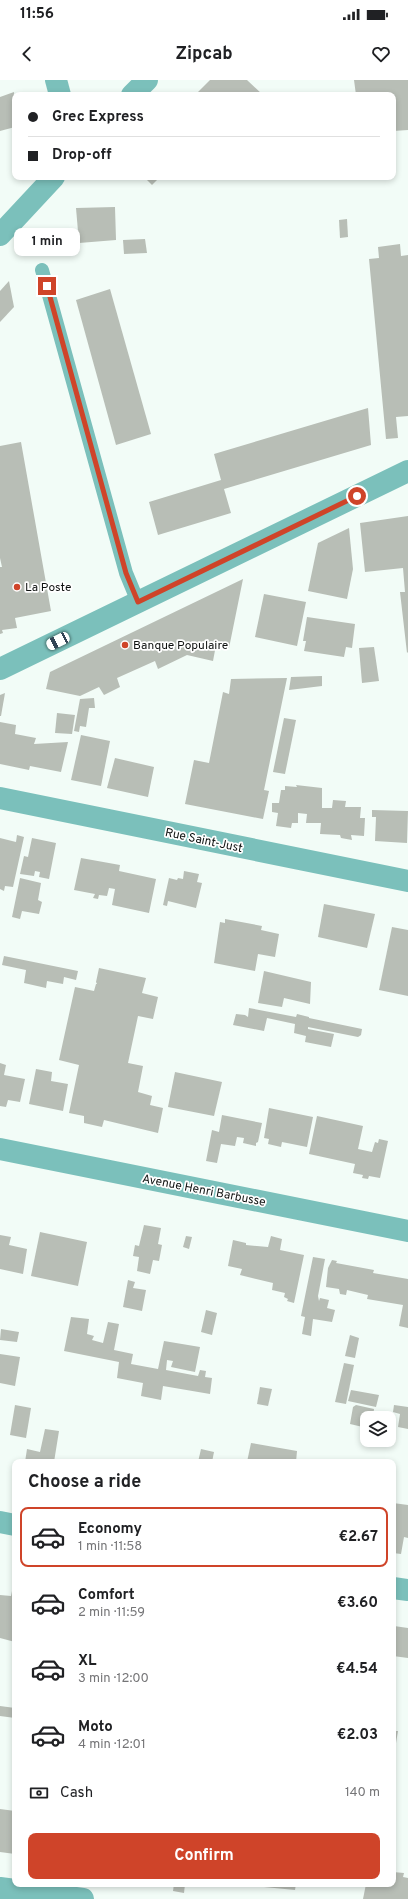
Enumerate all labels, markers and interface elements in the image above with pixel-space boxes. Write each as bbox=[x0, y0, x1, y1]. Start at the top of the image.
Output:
text: 11:56 bbox=[20, 5, 54, 24]
icon: back bbox=[16, 43, 38, 65]
text: Zipcab bbox=[175, 43, 233, 66]
icon: heart bbox=[370, 43, 392, 65]
text: Grec Express bbox=[52, 108, 144, 127]
text: Drop-off bbox=[52, 146, 112, 165]
callout: 1 min bbox=[14, 228, 80, 256]
text: 1 min bbox=[31, 234, 63, 250]
route end bbox=[38, 277, 56, 295]
route start bbox=[348, 487, 366, 505]
place label: La Poste bbox=[25, 580, 71, 596]
marker: La Poste bbox=[12, 582, 22, 592]
car bbox=[45, 630, 71, 652]
place label: Banque Populaire bbox=[133, 638, 228, 654]
marker: Banque Populaire bbox=[120, 640, 130, 650]
street label: Rue Saint-Just bbox=[164, 825, 244, 857]
street label: Avenue Henri Barbusse bbox=[141, 1171, 267, 1211]
map controls bbox=[360, 1411, 396, 1447]
button: layers bbox=[360, 1411, 396, 1447]
text: Choose a ride bbox=[28, 1471, 141, 1494]
icon: car bbox=[30, 1519, 66, 1555]
text: Economy bbox=[78, 1520, 142, 1539]
text: €2.67 bbox=[338, 1528, 378, 1547]
text: 1 min · 11:58 bbox=[78, 1539, 142, 1555]
icon: car bbox=[30, 1585, 66, 1621]
text: Comfort bbox=[78, 1586, 135, 1605]
text: €3.60 bbox=[337, 1594, 378, 1613]
text: 2 min · 11:59 bbox=[78, 1605, 145, 1621]
icon: car bbox=[30, 1651, 66, 1687]
text: XL bbox=[78, 1652, 96, 1671]
text: €4.54 bbox=[336, 1660, 378, 1679]
text: 3 min · 12:00 bbox=[78, 1671, 149, 1687]
icon: car bbox=[30, 1717, 66, 1753]
text: Moto bbox=[78, 1718, 113, 1737]
text: €2.03 bbox=[337, 1726, 378, 1745]
text: 4 min · 12:01 bbox=[78, 1737, 146, 1753]
icon: cash bbox=[28, 1782, 50, 1804]
text: Cash bbox=[60, 1784, 93, 1803]
text: 140 m bbox=[345, 1785, 380, 1801]
button: Confirm bbox=[28, 1833, 380, 1879]

